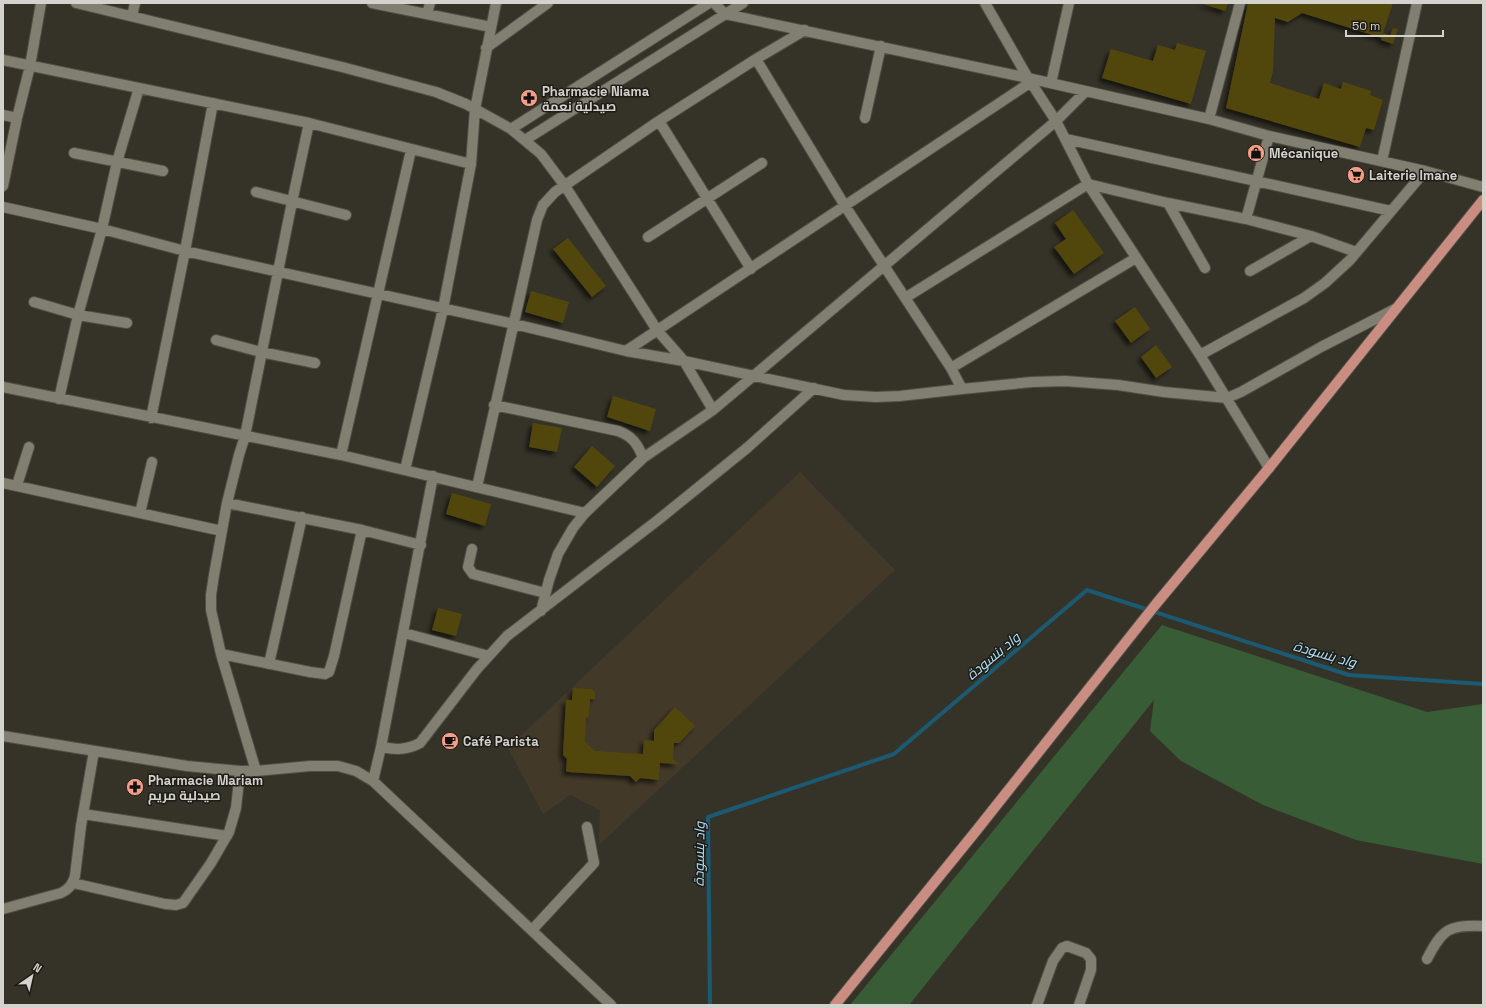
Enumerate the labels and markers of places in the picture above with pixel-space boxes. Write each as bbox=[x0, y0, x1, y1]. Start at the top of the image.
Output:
place label: Pharmacie Niama صيدلية نعمة bbox=[542, 83, 650, 115]
pharmacy icon: Pharmacie Niama صيدلية نعمة bbox=[519, 88, 539, 108]
shop icon: Mécanique bbox=[1246, 143, 1266, 163]
place label: Mécanique bbox=[1269, 145, 1338, 162]
supermarket icon: Laiterie Imane bbox=[1346, 165, 1366, 185]
place label: Laiterie Imane bbox=[1369, 167, 1457, 184]
cafe icon: Café Parista bbox=[440, 731, 460, 751]
place label: Café Parista bbox=[463, 733, 539, 750]
place label: Pharmacie Mariam صيدلية مريم bbox=[148, 772, 263, 805]
pharmacy icon: Pharmacie Mariam صيدلية مريم bbox=[125, 777, 145, 797]

